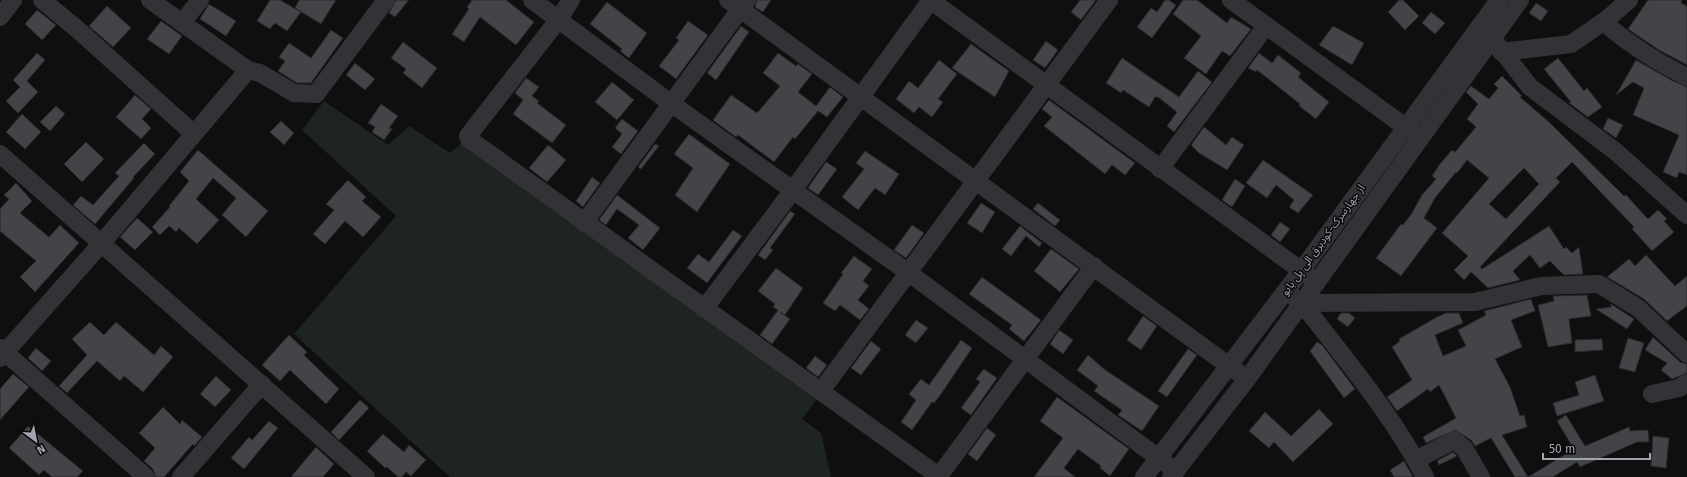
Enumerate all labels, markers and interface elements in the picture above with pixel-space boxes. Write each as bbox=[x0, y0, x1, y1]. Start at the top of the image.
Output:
street label: از جهارسرک-کودبرق الی پل بایو bbox=[1278, 182, 1368, 299]
north arrow bbox=[16, 421, 56, 461]
scale bar bbox=[1543, 435, 1650, 461]
text: N bbox=[34, 442, 48, 457]
text: 50 m bbox=[1549, 442, 1575, 456]

